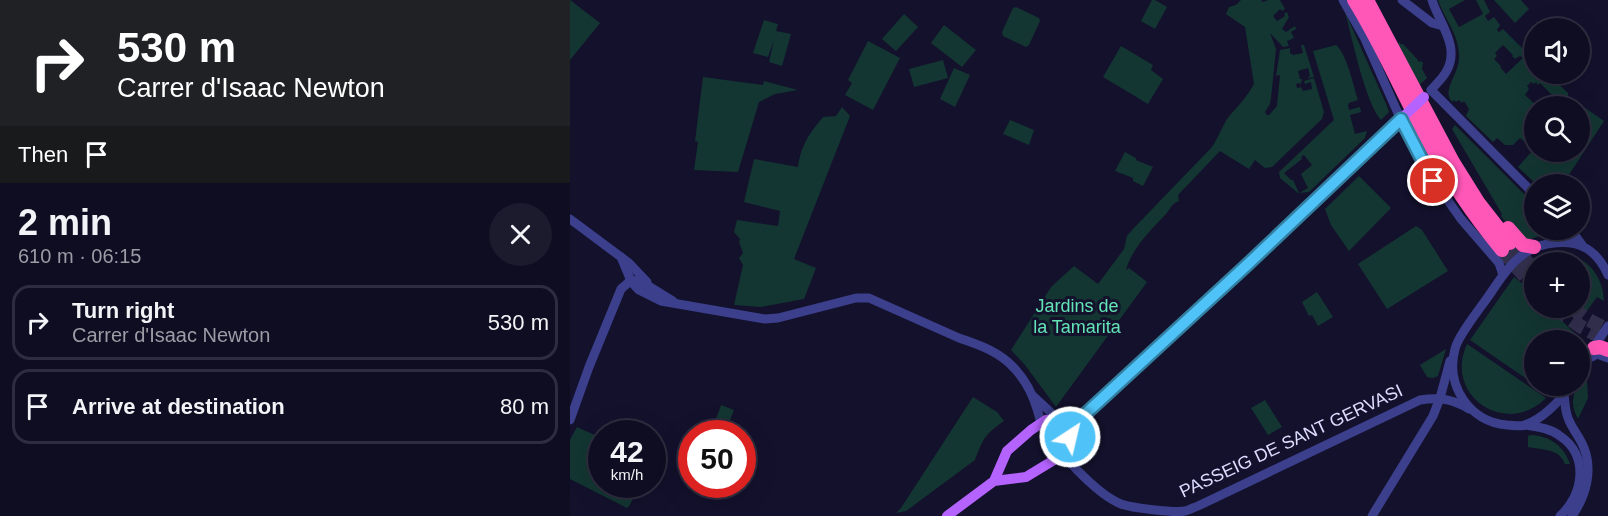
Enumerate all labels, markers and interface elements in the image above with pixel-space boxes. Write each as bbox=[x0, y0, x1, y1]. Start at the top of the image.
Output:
map controls bbox=[1524, 18, 1590, 396]
button: sound bbox=[1524, 18, 1590, 84]
icon: right bbox=[18, 24, 96, 102]
text: 530 m bbox=[117, 24, 236, 71]
text: Carrer d'Isaac Newton bbox=[117, 73, 385, 103]
button: search bbox=[1524, 96, 1590, 162]
icon: arrive bbox=[80, 138, 113, 171]
text: Then bbox=[18, 142, 68, 167]
pin bbox=[1407, 155, 1458, 206]
icon: arrive bbox=[1416, 164, 1449, 197]
button: layers bbox=[1524, 174, 1590, 240]
text: 2 min bbox=[18, 202, 112, 243]
button: close bbox=[489, 203, 552, 266]
text: 610 m · 06:15 bbox=[18, 245, 141, 267]
button: + bbox=[1524, 252, 1590, 318]
park label: Jardins de la Tamarita bbox=[1033, 296, 1122, 337]
text: Turn right bbox=[72, 298, 174, 323]
icon: right bbox=[21, 306, 54, 339]
text: 530 m bbox=[488, 310, 549, 335]
text: Carrer d'Isaac Newton bbox=[72, 324, 270, 346]
button: − bbox=[1524, 330, 1590, 396]
street label: PASSEIG DE SANT GERVASI bbox=[1176, 380, 1406, 502]
icon: arrive bbox=[21, 390, 54, 423]
text: Arrive at destination bbox=[72, 394, 285, 419]
text: 80 m bbox=[500, 394, 549, 419]
position arrow bbox=[1038, 405, 1102, 469]
speed limit sign: 50 bbox=[678, 420, 756, 498]
text: 42 bbox=[610, 435, 644, 468]
text: km/h bbox=[611, 466, 643, 483]

